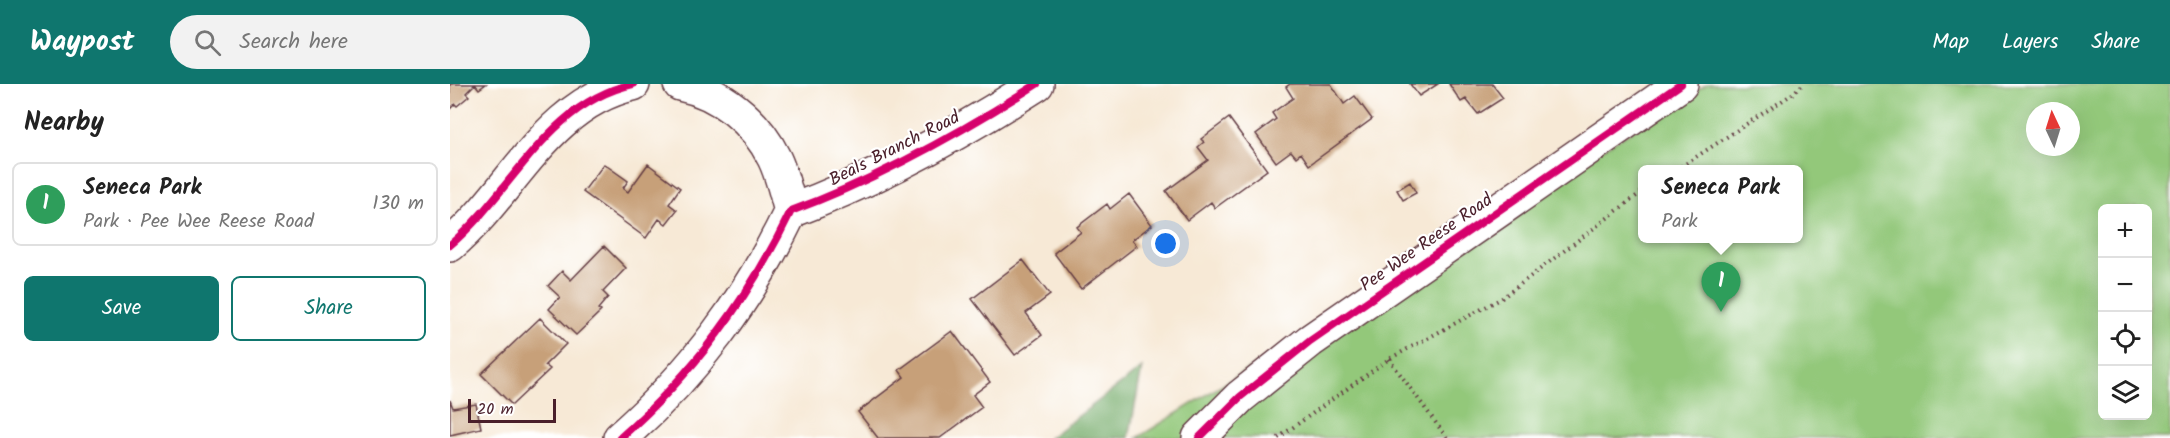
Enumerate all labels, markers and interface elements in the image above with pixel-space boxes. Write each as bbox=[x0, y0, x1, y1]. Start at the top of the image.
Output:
search box bbox=[170, 15, 590, 69]
text: Waypost bbox=[30, 20, 134, 65]
text: Search here bbox=[239, 25, 348, 60]
icon: search bbox=[191, 26, 224, 59]
text: Map bbox=[1932, 26, 1969, 59]
text: Layers bbox=[2002, 26, 2058, 59]
text: Share bbox=[2091, 26, 2140, 59]
text: Nearby bbox=[24, 102, 104, 144]
north arrow bbox=[2026, 102, 2080, 156]
street label: Beals Branch Road bbox=[824, 103, 966, 195]
popup bbox=[1638, 165, 1803, 243]
text: Seneca Park bbox=[83, 171, 201, 206]
text: Seneca Park bbox=[1661, 171, 1780, 206]
street label: Pee Wee Reese Road bbox=[1354, 186, 1500, 300]
text: 1 bbox=[42, 188, 49, 220]
text: 130 m bbox=[372, 188, 424, 220]
map controls bbox=[2098, 204, 2152, 420]
button: + bbox=[2098, 204, 2152, 258]
text: Park · Pee Wee Reese Road bbox=[83, 206, 314, 238]
text: Park bbox=[1661, 206, 1698, 238]
your location bbox=[1151, 229, 1180, 258]
button: − bbox=[2098, 258, 2152, 312]
pin: 1 bbox=[1702, 262, 1740, 312]
button: Save bbox=[24, 276, 219, 341]
button: Share bbox=[231, 276, 426, 341]
button: locate bbox=[2098, 312, 2152, 366]
button: layers bbox=[2098, 366, 2152, 420]
scale bar bbox=[468, 396, 556, 424]
text: 20 m bbox=[477, 397, 513, 422]

